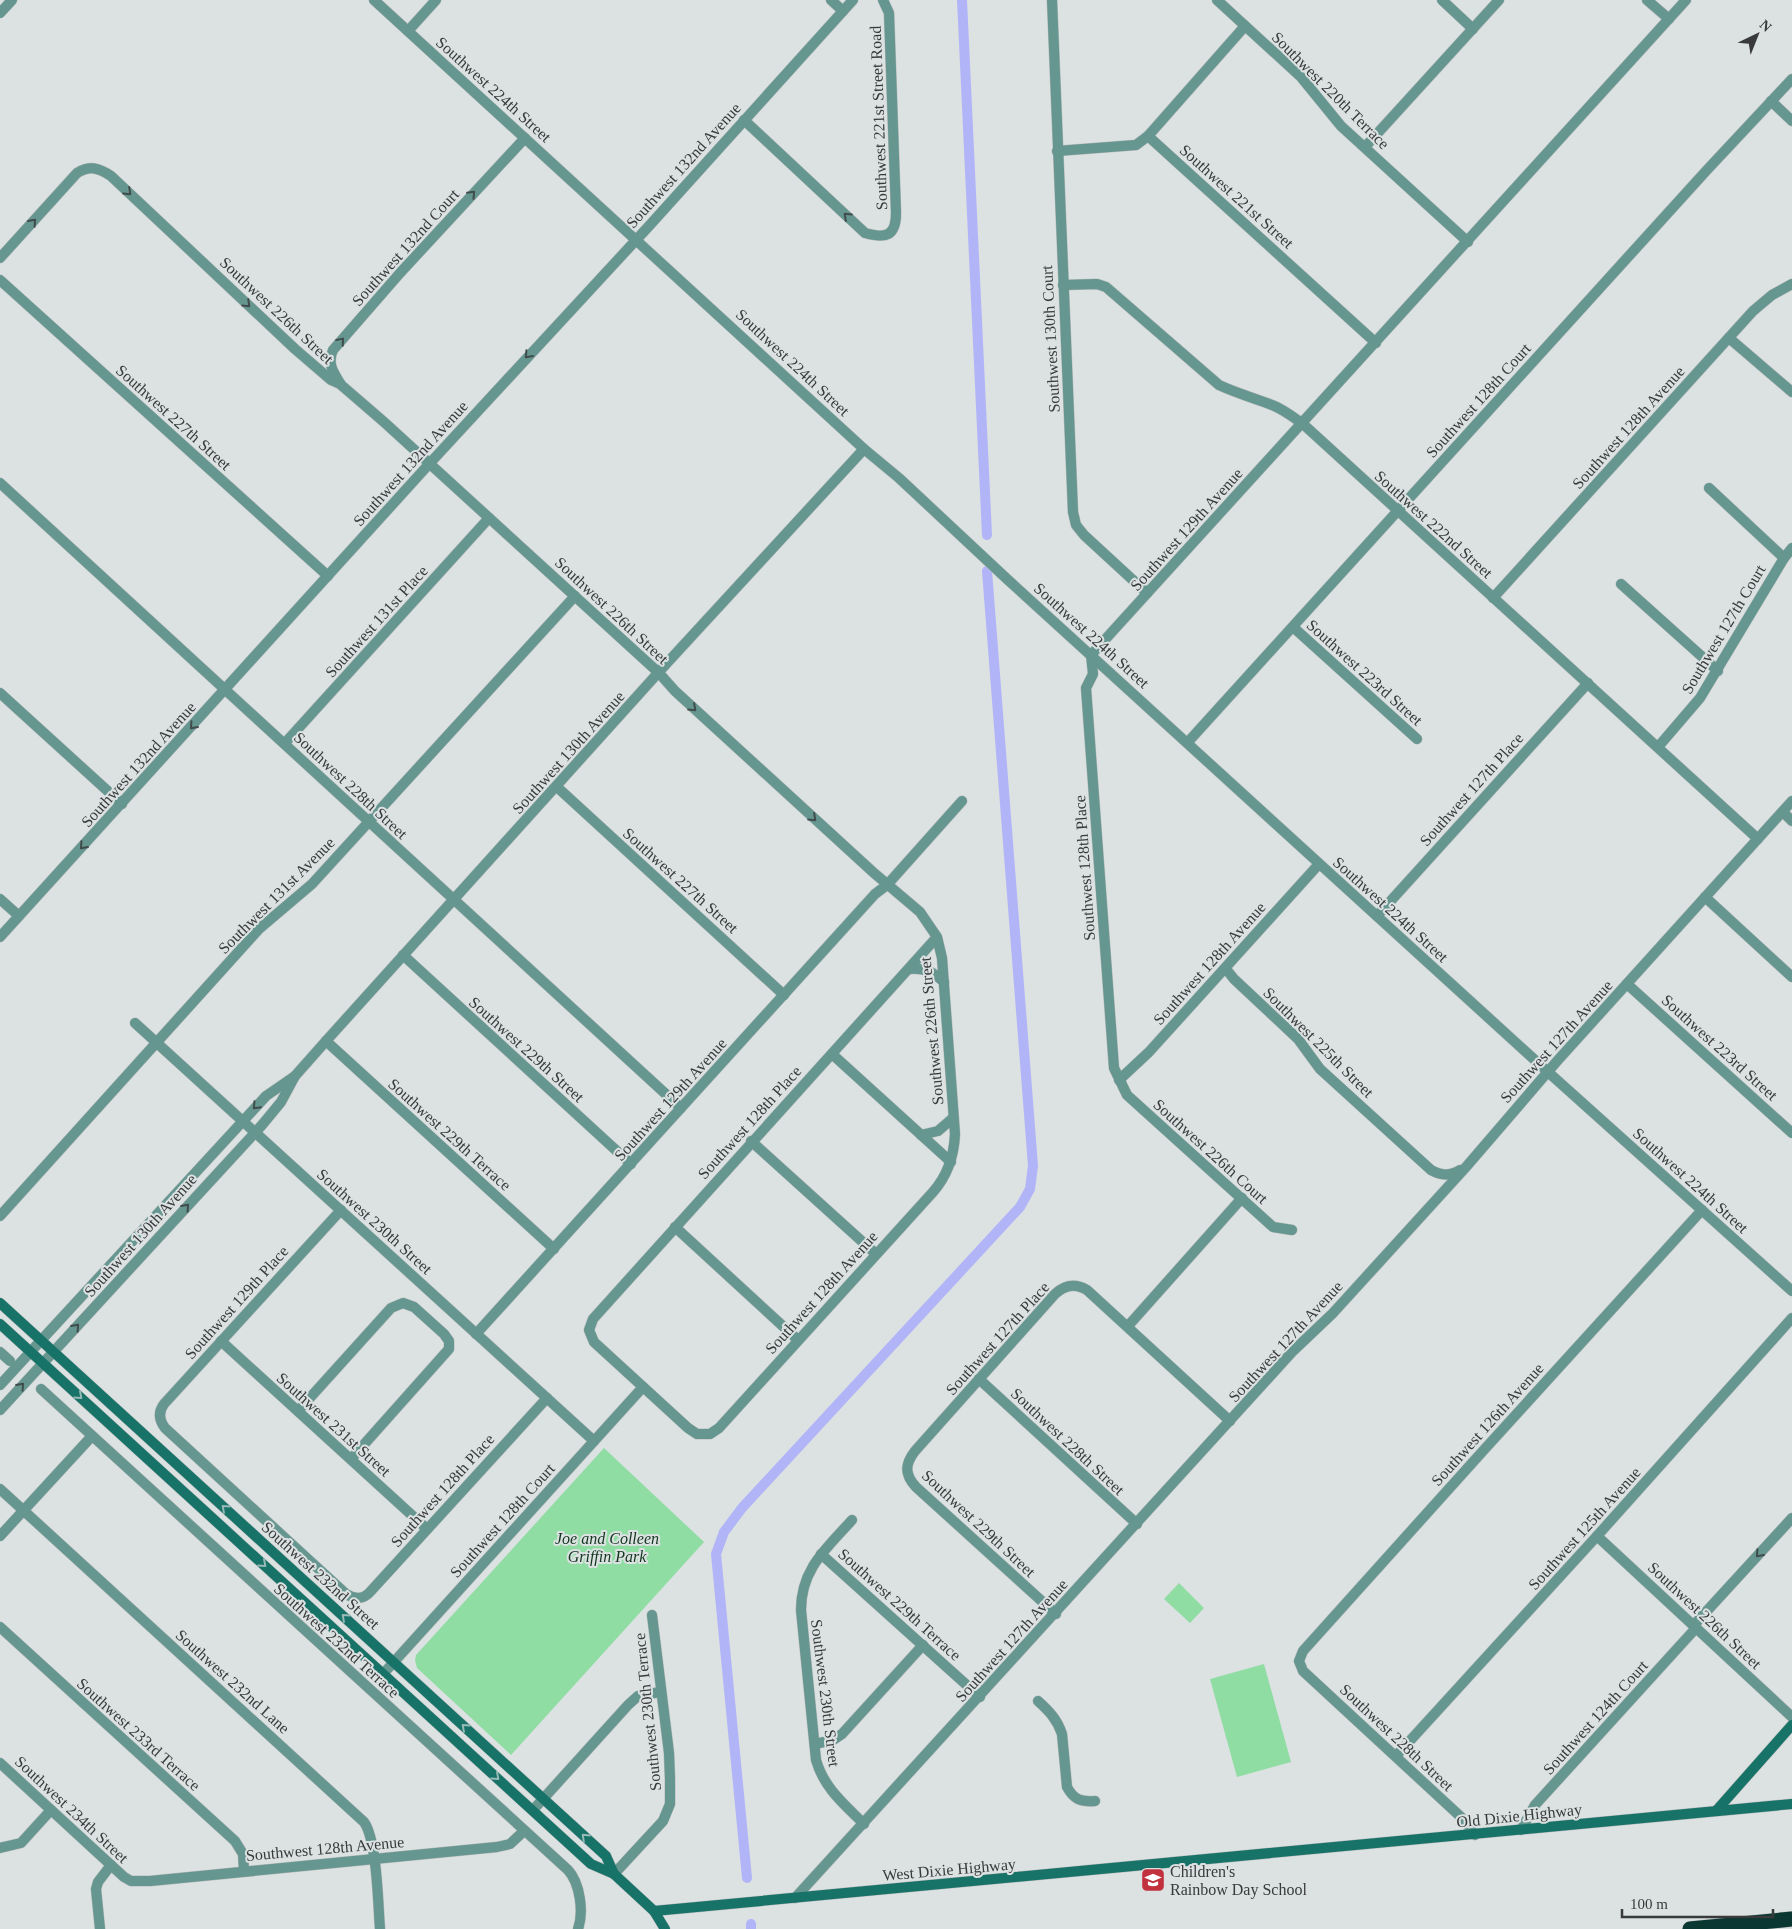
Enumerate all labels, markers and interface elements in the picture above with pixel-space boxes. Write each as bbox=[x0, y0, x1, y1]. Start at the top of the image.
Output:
north arrow bbox=[1732, 10, 1782, 60]
text: N bbox=[1757, 17, 1774, 35]
street label: Southwest 221st Street Road bbox=[867, 26, 890, 210]
street label: Southwest 220th Terrace bbox=[1269, 28, 1393, 152]
street label: Southwest 224th Street bbox=[433, 33, 555, 146]
street label: Southwest 132nd Avenue bbox=[623, 99, 744, 231]
street label: Southwest 221st Street bbox=[1176, 141, 1297, 252]
street label: Southwest 132nd Court bbox=[348, 185, 463, 309]
one-way arrow bbox=[123, 186, 132, 195]
one-way arrow bbox=[466, 191, 475, 200]
one-way arrow bbox=[844, 213, 853, 222]
one-way arrow bbox=[27, 218, 36, 227]
street label: Southwest 226th Street bbox=[217, 254, 337, 368]
street label: Southwest 130th Court bbox=[1038, 264, 1063, 413]
one-way arrow bbox=[241, 298, 250, 307]
street label: Southwest 224th Street bbox=[733, 306, 853, 420]
one-way arrow bbox=[335, 338, 344, 347]
street label: Southwest 128th Court bbox=[1423, 339, 1534, 461]
one-way arrow bbox=[525, 350, 534, 359]
street label: Southwest 227th Street bbox=[113, 361, 235, 474]
street label: Southwest 128th Avenue bbox=[1569, 363, 1688, 492]
street label: Southwest 132nd Avenue bbox=[350, 397, 471, 529]
street label: Southwest 129th Avenue bbox=[1127, 465, 1246, 594]
street label: Southwest 222nd Street bbox=[1371, 467, 1496, 582]
street label: Southwest 226th Street bbox=[552, 554, 672, 668]
street label: Southwest 127th Court bbox=[1678, 561, 1769, 697]
street label: Southwest 131st Place bbox=[322, 562, 431, 681]
street label: Southwest 224th Street bbox=[1031, 579, 1153, 692]
street label: Southwest 223rd Street bbox=[1303, 616, 1426, 729]
street label: Southwest 130th Avenue bbox=[509, 688, 628, 817]
street label: Southwest 132nd Avenue bbox=[78, 698, 199, 830]
one-way arrow bbox=[688, 702, 697, 711]
one-way arrow bbox=[190, 720, 199, 729]
street label: Southwest 228th Street bbox=[291, 729, 411, 843]
street label: Southwest 127th Place bbox=[1416, 729, 1526, 849]
street label: Southwest 128th Place bbox=[1071, 795, 1098, 941]
one-way arrow bbox=[807, 812, 816, 821]
street label: Southwest 227th Street bbox=[620, 824, 742, 937]
street label: Southwest 131st Avenue bbox=[215, 834, 338, 957]
one-way arrow bbox=[80, 840, 89, 849]
street label: Southwest 224th Street bbox=[1330, 853, 1452, 966]
street label: Southwest 128th Avenue bbox=[1150, 899, 1269, 1028]
street label: Southwest 226th Street bbox=[917, 956, 946, 1106]
street label: Southwest 127th Avenue bbox=[1497, 977, 1616, 1106]
street label: Southwest 225th Street bbox=[1260, 984, 1378, 1101]
street label: Southwest 223rd Street bbox=[1658, 991, 1781, 1104]
street label: Southwest 229th Street bbox=[466, 993, 588, 1106]
street label: Southwest 129th Avenue bbox=[611, 1035, 730, 1164]
street label: Southwest 128th Place bbox=[694, 1062, 804, 1182]
street label: Southwest 229th Terrace bbox=[385, 1075, 514, 1194]
street label: Southwest 226th Court bbox=[1150, 1096, 1272, 1207]
one-way arrow bbox=[253, 1100, 262, 1109]
street label: Southwest 224th Street bbox=[1630, 1124, 1752, 1237]
street label: Southwest 230th Street bbox=[314, 1165, 436, 1278]
street label: Southwest 130th Avenue bbox=[81, 1171, 200, 1300]
one-way arrow bbox=[180, 1204, 189, 1213]
street label: Southwest 128th Avenue bbox=[762, 1228, 881, 1357]
street label: Southwest 129th Place bbox=[181, 1242, 291, 1362]
street label: Southwest 127th Avenue bbox=[1225, 1277, 1346, 1405]
street label: Southwest 127th Place bbox=[942, 1278, 1052, 1398]
one-way arrow bbox=[70, 1324, 79, 1333]
street label: Southwest 126th Avenue bbox=[1428, 1360, 1547, 1489]
street label: Southwest 231st Street bbox=[273, 1369, 394, 1480]
one-way arrow bbox=[15, 1383, 24, 1392]
street label: Southwest 228th Street bbox=[1008, 1385, 1128, 1499]
one-way arrow bbox=[73, 1390, 82, 1399]
street label: Southwest 128th Place bbox=[387, 1430, 497, 1550]
street label: Southwest 128th Court bbox=[447, 1459, 558, 1581]
street label: Southwest 125th Avenue bbox=[1525, 1464, 1644, 1593]
street label: Southwest 229th Street bbox=[919, 1467, 1039, 1581]
one-way arrow bbox=[221, 1505, 230, 1514]
street label: Southwest 232nd Street bbox=[258, 1518, 383, 1633]
park label: Joe and Colleen Griffin Park bbox=[555, 1530, 659, 1566]
street label: Southwest 229th Terrace bbox=[835, 1545, 964, 1664]
one-way arrow bbox=[1756, 1549, 1765, 1558]
one-way arrow bbox=[258, 1558, 267, 1567]
street label: Southwest 226th Street bbox=[1645, 1559, 1765, 1673]
street label: Southwest 127th Avenue bbox=[952, 1576, 1071, 1705]
street label: Southwest 232nd Terrace bbox=[271, 1580, 403, 1701]
one-way arrow bbox=[341, 1614, 350, 1623]
street label: Southwest 230th Street bbox=[808, 1618, 843, 1768]
street label: Southwest 232nd Lane bbox=[172, 1626, 293, 1737]
street label: Southwest 230th Terrace bbox=[631, 1632, 664, 1792]
street label: Southwest 124th Court bbox=[1540, 1656, 1651, 1778]
street label: Southwest 233rd Terrace bbox=[74, 1675, 204, 1794]
street label: Southwest 228th Street bbox=[1337, 1681, 1457, 1795]
one-way arrow bbox=[461, 1724, 470, 1733]
street label: Southwest 234th Street bbox=[12, 1753, 132, 1867]
one-way arrow bbox=[491, 1771, 500, 1780]
street label: Old Dixie Highway bbox=[1455, 1800, 1583, 1832]
street label: Southwest 128th Avenue bbox=[245, 1833, 405, 1864]
one-way arrow bbox=[581, 1834, 590, 1843]
street label: West Dixie Highway bbox=[882, 1855, 1017, 1885]
place label: Children's Rainbow Day School bbox=[1170, 1863, 1307, 1899]
school or university icon: Children's Rainbow Day School bbox=[1140, 1867, 1166, 1893]
scale bar bbox=[1622, 1886, 1773, 1918]
text: 100 m bbox=[1630, 1896, 1668, 1912]

